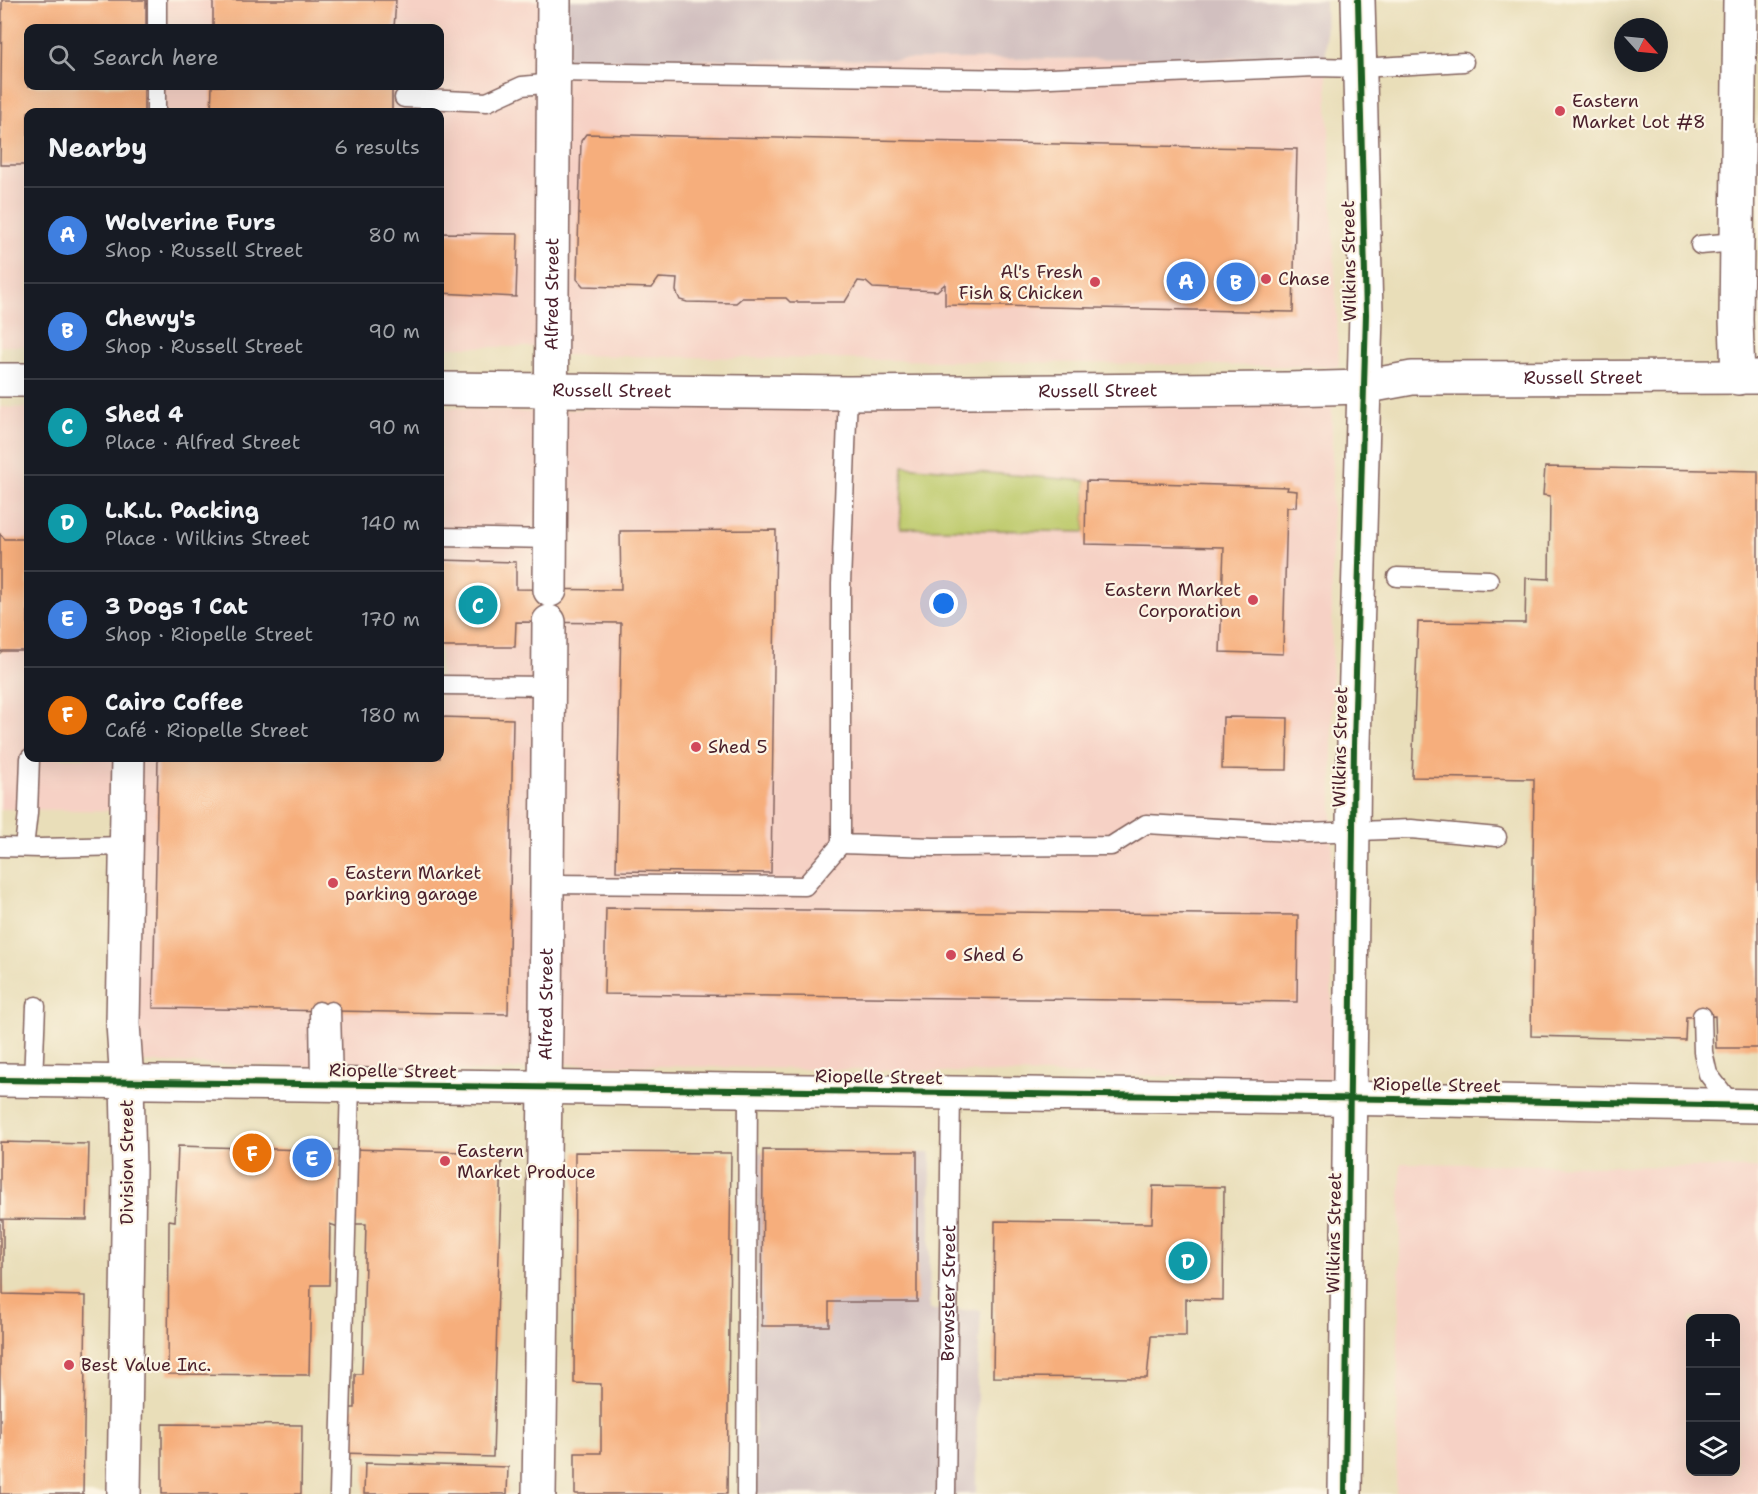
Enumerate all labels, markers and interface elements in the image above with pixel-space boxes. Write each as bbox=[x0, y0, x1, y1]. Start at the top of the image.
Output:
north arrow bbox=[1614, 18, 1668, 72]
search box bbox=[24, 24, 444, 90]
icon: search bbox=[45, 41, 78, 74]
text: Search here bbox=[93, 43, 219, 72]
place label: Eastern Market Lot #8 bbox=[1572, 89, 1706, 134]
marker: Eastern Market Lot #8 bbox=[1553, 104, 1567, 118]
text: Nearby bbox=[48, 130, 147, 165]
text: 6 results bbox=[334, 134, 420, 160]
street label: Wilkins Street bbox=[1336, 200, 1362, 322]
text: Wolverine Furs bbox=[105, 208, 276, 237]
text: A bbox=[60, 222, 75, 248]
text: 80 m bbox=[368, 222, 420, 248]
text: Shop · Russell Street bbox=[105, 237, 303, 263]
street label: Alfred Street bbox=[540, 237, 564, 350]
pin: A bbox=[1166, 258, 1206, 304]
place label: Al's Fresh Fish & Chicken bbox=[959, 260, 1083, 305]
pin: B bbox=[1216, 260, 1256, 304]
place label: Chase bbox=[1278, 267, 1330, 291]
marker: Chase bbox=[1259, 272, 1273, 286]
marker: Al's Fresh Fish & Chicken bbox=[1088, 275, 1102, 289]
text: Chewy's bbox=[105, 304, 196, 333]
text: B bbox=[61, 318, 74, 344]
text: 90 m bbox=[368, 318, 420, 344]
text: Shop · Russell Street bbox=[105, 333, 303, 359]
street label: Russell Street bbox=[1523, 365, 1643, 390]
street label: Russell Street bbox=[552, 378, 672, 403]
street label: Russell Street bbox=[1038, 378, 1158, 403]
text: Shed 4 bbox=[105, 400, 184, 429]
text: C bbox=[61, 414, 74, 440]
text: 90 m bbox=[368, 414, 420, 440]
text: Place · Alfred Street bbox=[105, 429, 300, 455]
text: L.K.L. Packing bbox=[105, 496, 259, 525]
text: D bbox=[60, 510, 75, 536]
text: 140 m bbox=[361, 510, 420, 536]
text: Place · Wilkins Street bbox=[105, 525, 310, 551]
place label: Eastern Market Corporation bbox=[1105, 578, 1241, 623]
pin: C bbox=[458, 582, 498, 628]
your location bbox=[929, 589, 958, 618]
text: 3 Dogs 1 Cat bbox=[105, 592, 248, 621]
marker: Eastern Market Corporation bbox=[1246, 593, 1260, 607]
text: E bbox=[61, 606, 74, 632]
text: 170 m bbox=[361, 606, 420, 632]
text: Shop · Riopelle Street bbox=[105, 621, 313, 647]
street label: Wilkins Street bbox=[1327, 686, 1353, 808]
text: Cairo Coffee bbox=[105, 688, 244, 717]
text: F bbox=[62, 702, 73, 728]
text: 180 m bbox=[360, 702, 420, 728]
text: Café · Riopelle Street bbox=[105, 717, 309, 743]
place label: Shed 5 bbox=[708, 735, 768, 759]
marker: Shed 5 bbox=[689, 740, 703, 754]
place label: Eastern Market parking garage bbox=[345, 861, 482, 906]
marker: Eastern Market parking garage bbox=[326, 876, 340, 890]
place label: Shed 6 bbox=[963, 943, 1024, 967]
street label: Alfred Street bbox=[533, 947, 559, 1061]
marker: Shed 6 bbox=[944, 948, 958, 962]
street label: Riopelle Street bbox=[329, 1058, 457, 1084]
street label: Riopelle Street bbox=[815, 1064, 943, 1090]
street label: Riopelle Street bbox=[1373, 1072, 1501, 1098]
street label: Division Street bbox=[115, 1099, 139, 1225]
pin: F bbox=[232, 1130, 272, 1176]
pin: E bbox=[292, 1136, 332, 1180]
place label: Eastern Market Produce bbox=[457, 1139, 596, 1184]
marker: Eastern Market Produce bbox=[438, 1154, 452, 1168]
street label: Wilkins Street bbox=[1321, 1172, 1347, 1294]
street label: Brewster Street bbox=[936, 1224, 961, 1362]
pin: D bbox=[1168, 1238, 1208, 1284]
map controls bbox=[1686, 1314, 1740, 1476]
button: + bbox=[1686, 1314, 1740, 1368]
place label: Best Value Inc. bbox=[81, 1353, 211, 1377]
marker: Best Value Inc. bbox=[62, 1358, 76, 1372]
button: − bbox=[1686, 1368, 1740, 1422]
button: layers bbox=[1686, 1422, 1740, 1476]

